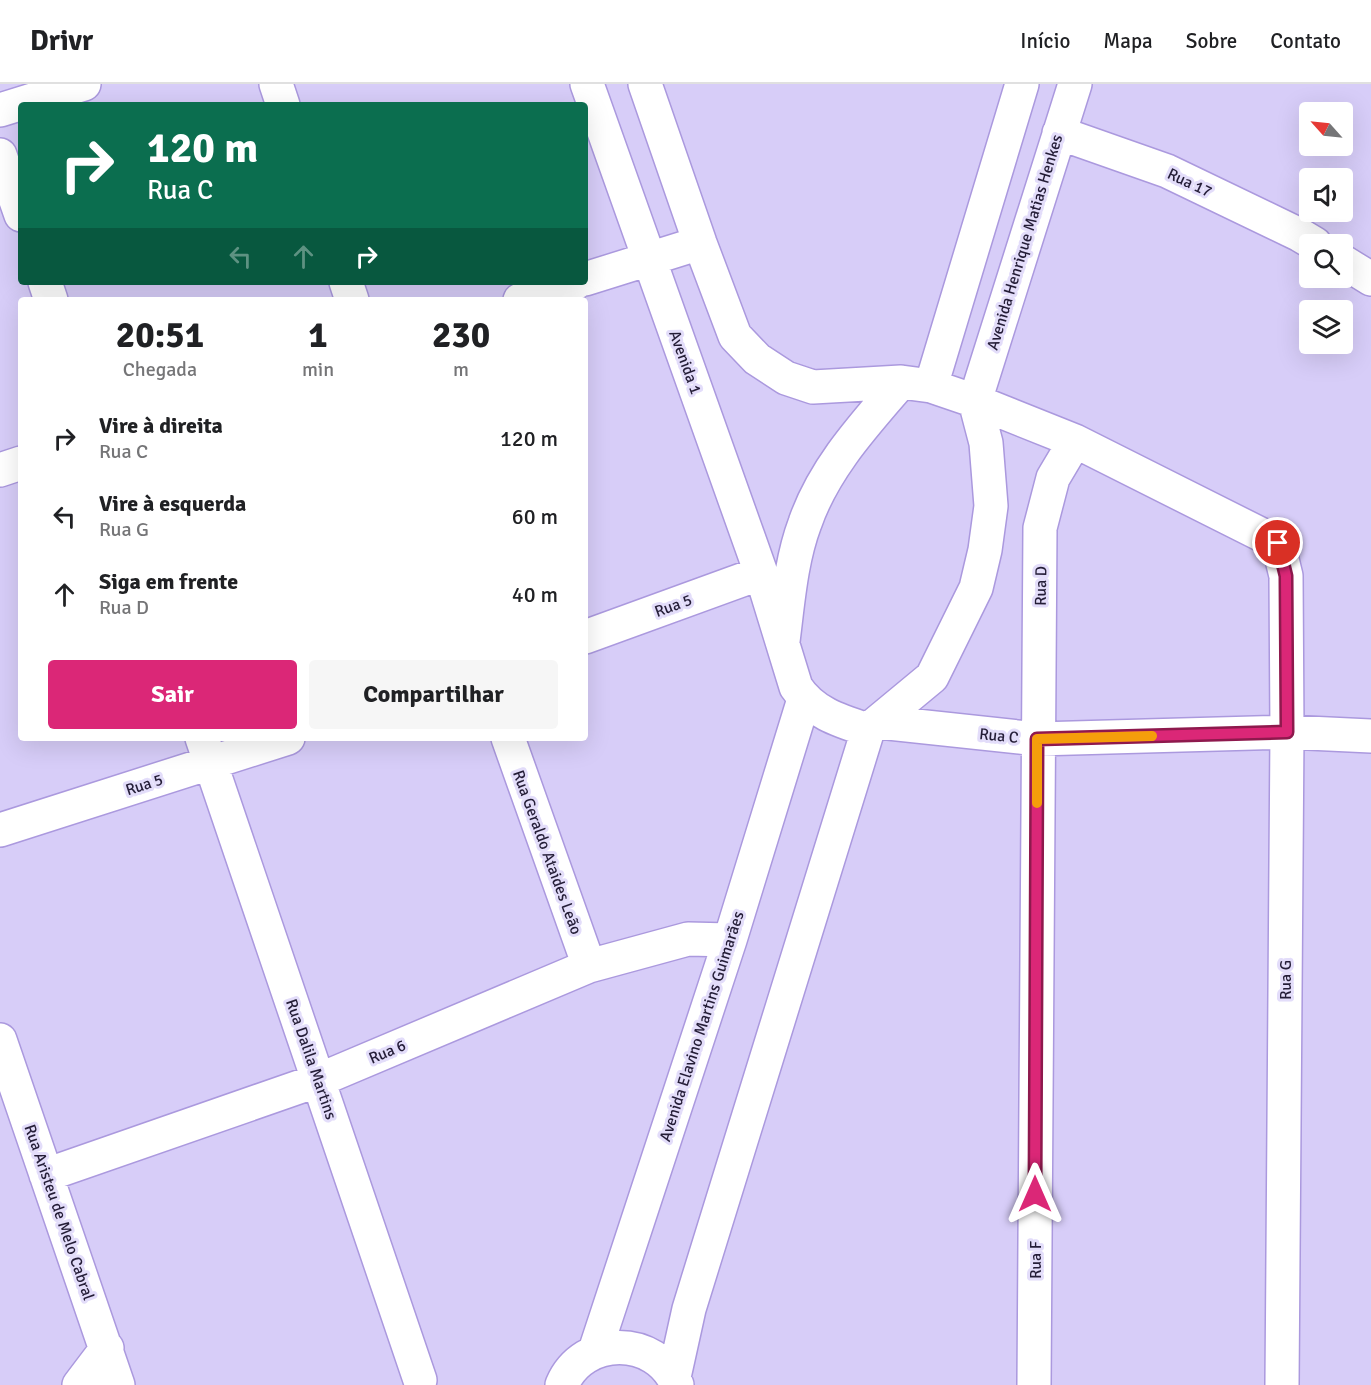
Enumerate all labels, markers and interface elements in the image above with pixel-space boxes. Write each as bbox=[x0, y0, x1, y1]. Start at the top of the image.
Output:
text: Drivr bbox=[30, 24, 93, 58]
text: Início bbox=[1020, 28, 1070, 54]
text: Mapa bbox=[1103, 28, 1153, 54]
text: Sobre bbox=[1186, 28, 1237, 54]
text: Contato bbox=[1270, 28, 1341, 54]
north arrow bbox=[1299, 102, 1353, 156]
map controls bbox=[1299, 102, 1353, 354]
text: 120 m bbox=[147, 123, 258, 174]
icon: right bbox=[48, 126, 126, 204]
street label: Avenida Henrique Matias Henkes bbox=[983, 132, 1067, 352]
street label: Rua 17 bbox=[1164, 164, 1215, 202]
button: sound bbox=[1299, 168, 1353, 222]
text: Rua C bbox=[147, 174, 213, 207]
button: search bbox=[1299, 234, 1353, 288]
icon: left bbox=[224, 240, 257, 273]
icon: ahead bbox=[287, 240, 320, 273]
icon: right bbox=[350, 240, 383, 273]
button: layers bbox=[1299, 300, 1353, 354]
text: 20:51 bbox=[116, 313, 204, 358]
text: 1 bbox=[308, 313, 328, 358]
text: 230 bbox=[432, 313, 490, 358]
street label: Avenida 1 bbox=[664, 328, 706, 397]
text: Chegada bbox=[123, 357, 197, 382]
text: min bbox=[302, 357, 334, 382]
text: m bbox=[453, 357, 469, 382]
text: Vire à direita bbox=[99, 412, 223, 439]
icon: right bbox=[48, 422, 81, 455]
text: 120 m bbox=[500, 425, 558, 452]
text: Rua C bbox=[99, 439, 148, 464]
text: Vire à esquerda bbox=[99, 490, 246, 517]
icon: left bbox=[48, 500, 81, 533]
text: 60 m bbox=[512, 503, 558, 530]
text: Rua G bbox=[99, 517, 149, 542]
pin bbox=[1252, 517, 1303, 568]
icon: arrive bbox=[1261, 526, 1294, 559]
street label: Rua D bbox=[1031, 566, 1051, 606]
text: Siga em frente bbox=[99, 568, 238, 595]
icon: ahead bbox=[48, 578, 81, 611]
text: 40 m bbox=[512, 581, 558, 608]
street label: Rua 5 bbox=[652, 590, 695, 622]
text: Rua D bbox=[99, 595, 149, 620]
button: Sair bbox=[48, 660, 297, 729]
button: Compartilhar bbox=[309, 660, 558, 729]
street label: Rua C bbox=[978, 724, 1020, 748]
street label: Rua Geraldo Ataides Leão bbox=[508, 767, 586, 937]
street label: Rua 5 bbox=[123, 770, 166, 800]
street label: Avenida Elavino Martins Guimarães bbox=[655, 909, 749, 1144]
street label: Rua G bbox=[1276, 960, 1296, 1000]
street label: Rua Dalila Martins bbox=[281, 996, 341, 1122]
street label: Rua 6 bbox=[366, 1035, 409, 1069]
street label: Rua Aristeu de Melo Cabral bbox=[20, 1122, 99, 1303]
position arrow bbox=[1003, 1162, 1067, 1226]
street label: Rua F bbox=[1026, 1241, 1046, 1279]

